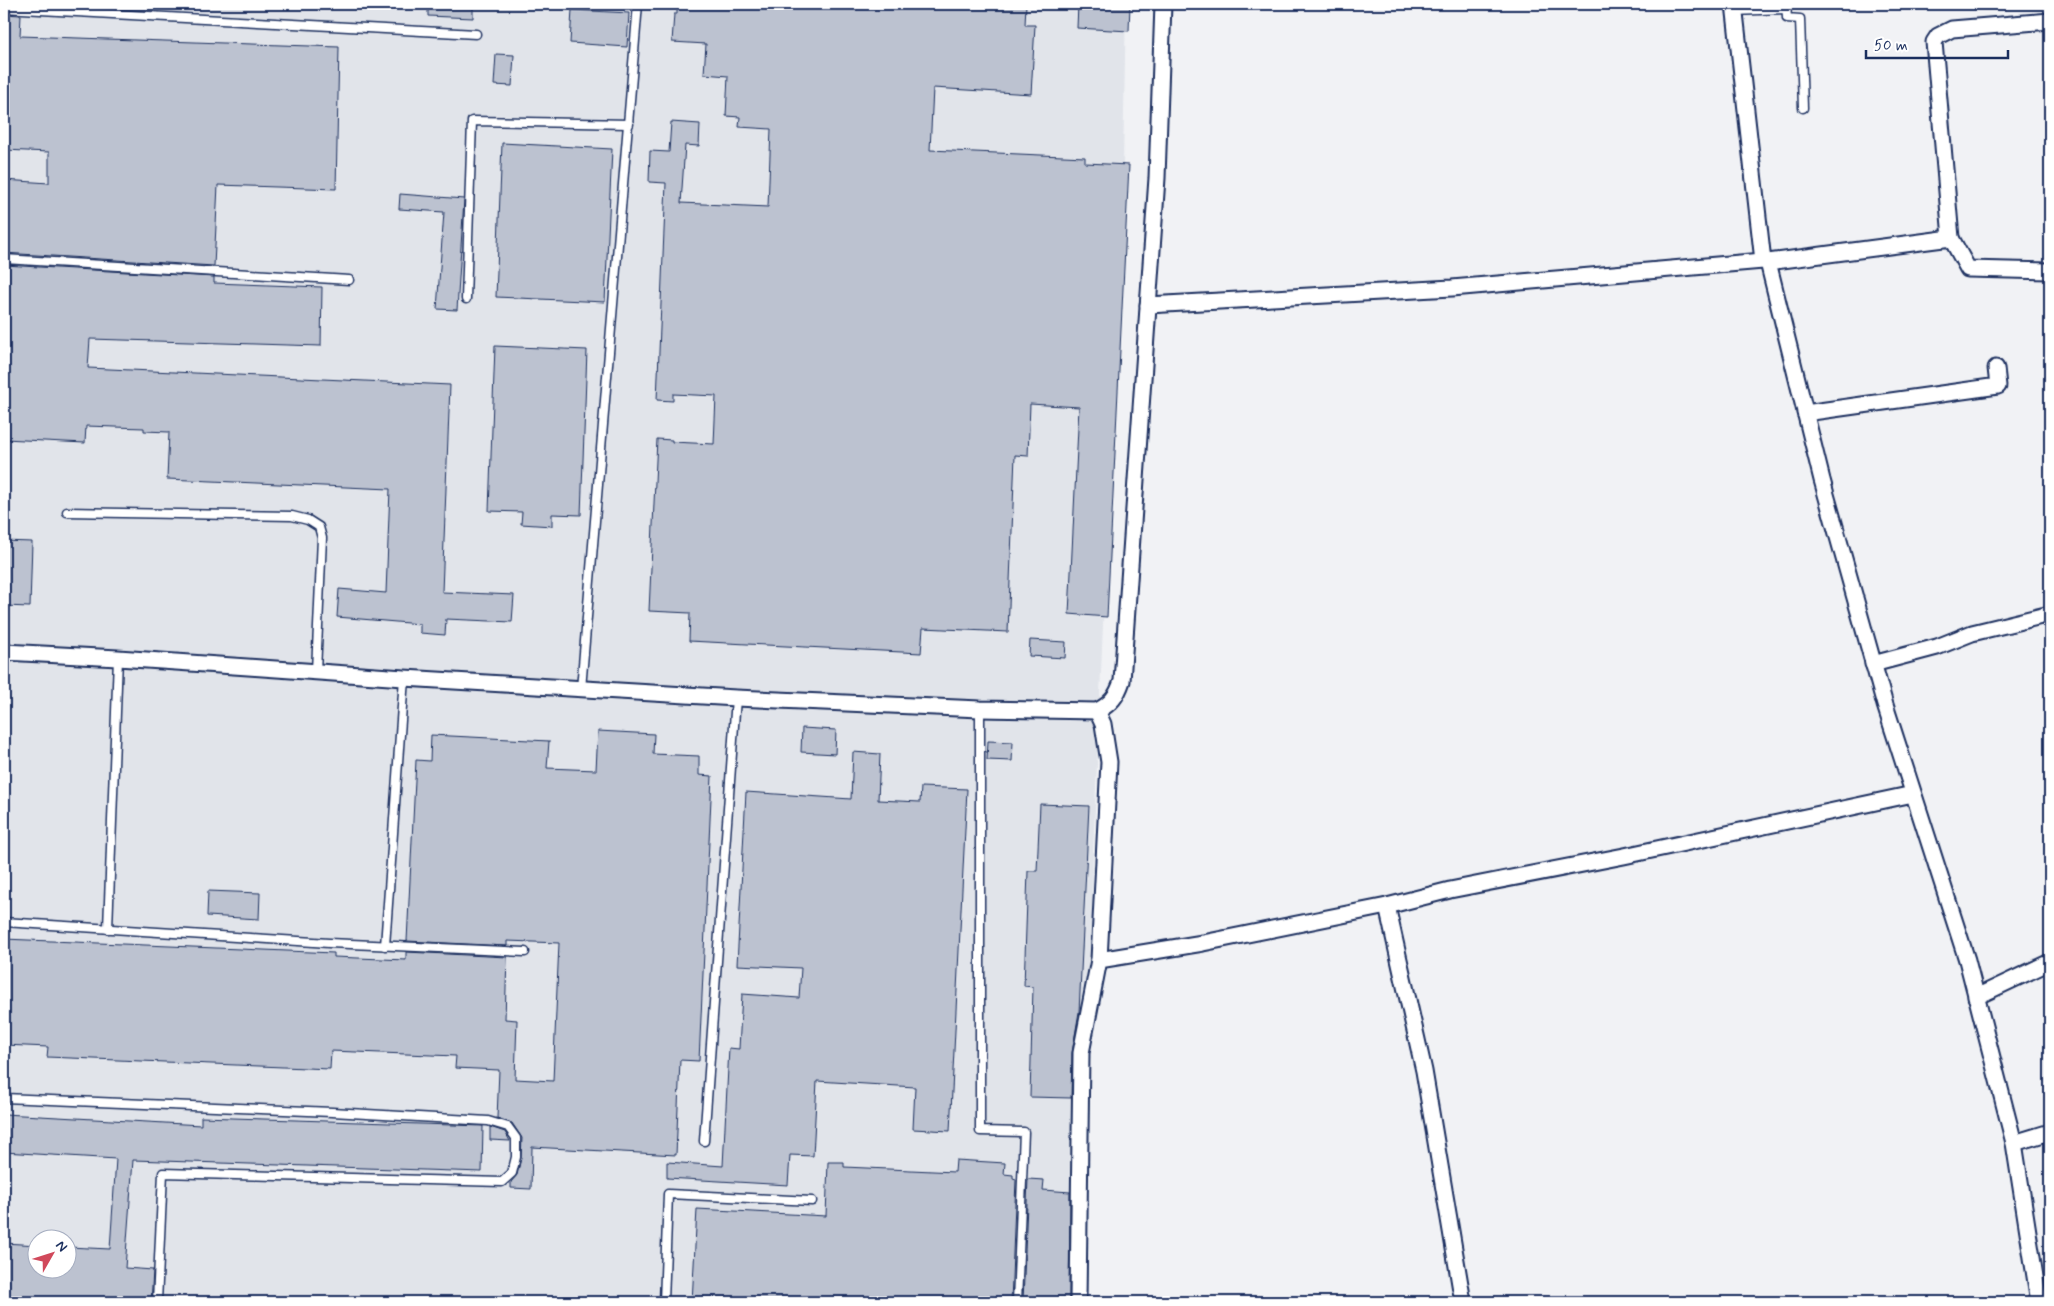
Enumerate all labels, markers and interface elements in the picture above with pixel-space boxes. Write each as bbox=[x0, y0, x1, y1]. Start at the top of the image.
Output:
scale bar bbox=[1866, 28, 2009, 60]
text: 50 m bbox=[1874, 36, 1908, 56]
north arrow bbox=[28, 1228, 78, 1278]
text: N bbox=[51, 1237, 71, 1256]

